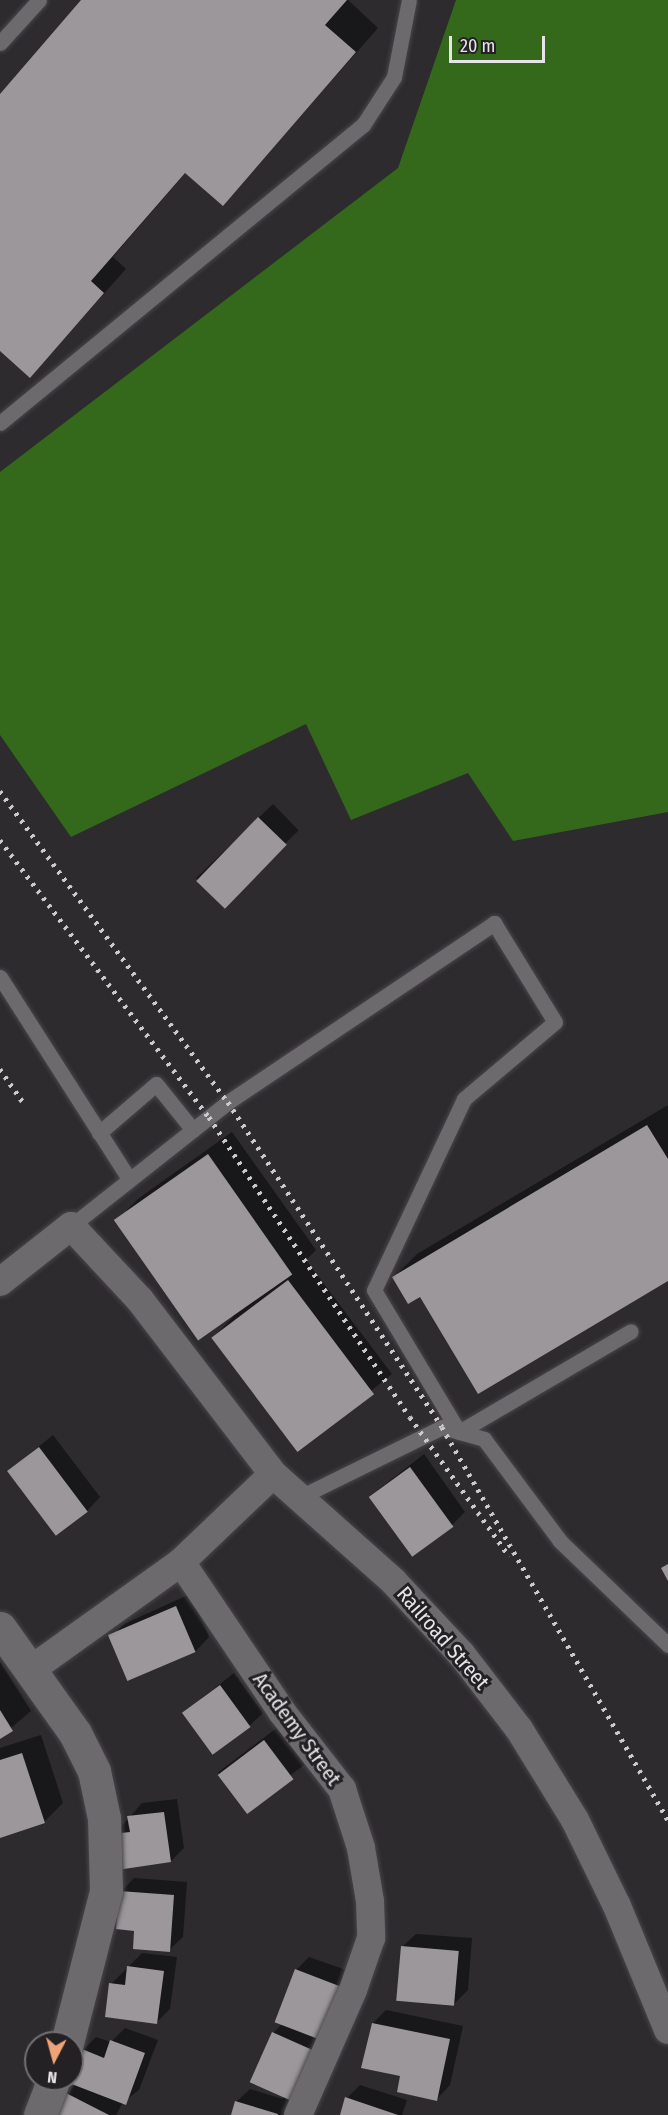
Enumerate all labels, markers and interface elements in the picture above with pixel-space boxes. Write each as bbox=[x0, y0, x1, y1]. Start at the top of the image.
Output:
scale bar bbox=[452, 24, 548, 62]
text: 20 m bbox=[460, 35, 495, 57]
street label: Railroad Street bbox=[391, 1581, 495, 1695]
street label: Academy Street bbox=[248, 1668, 346, 1790]
north arrow bbox=[24, 2031, 84, 2091]
text: N bbox=[47, 2067, 58, 2087]

